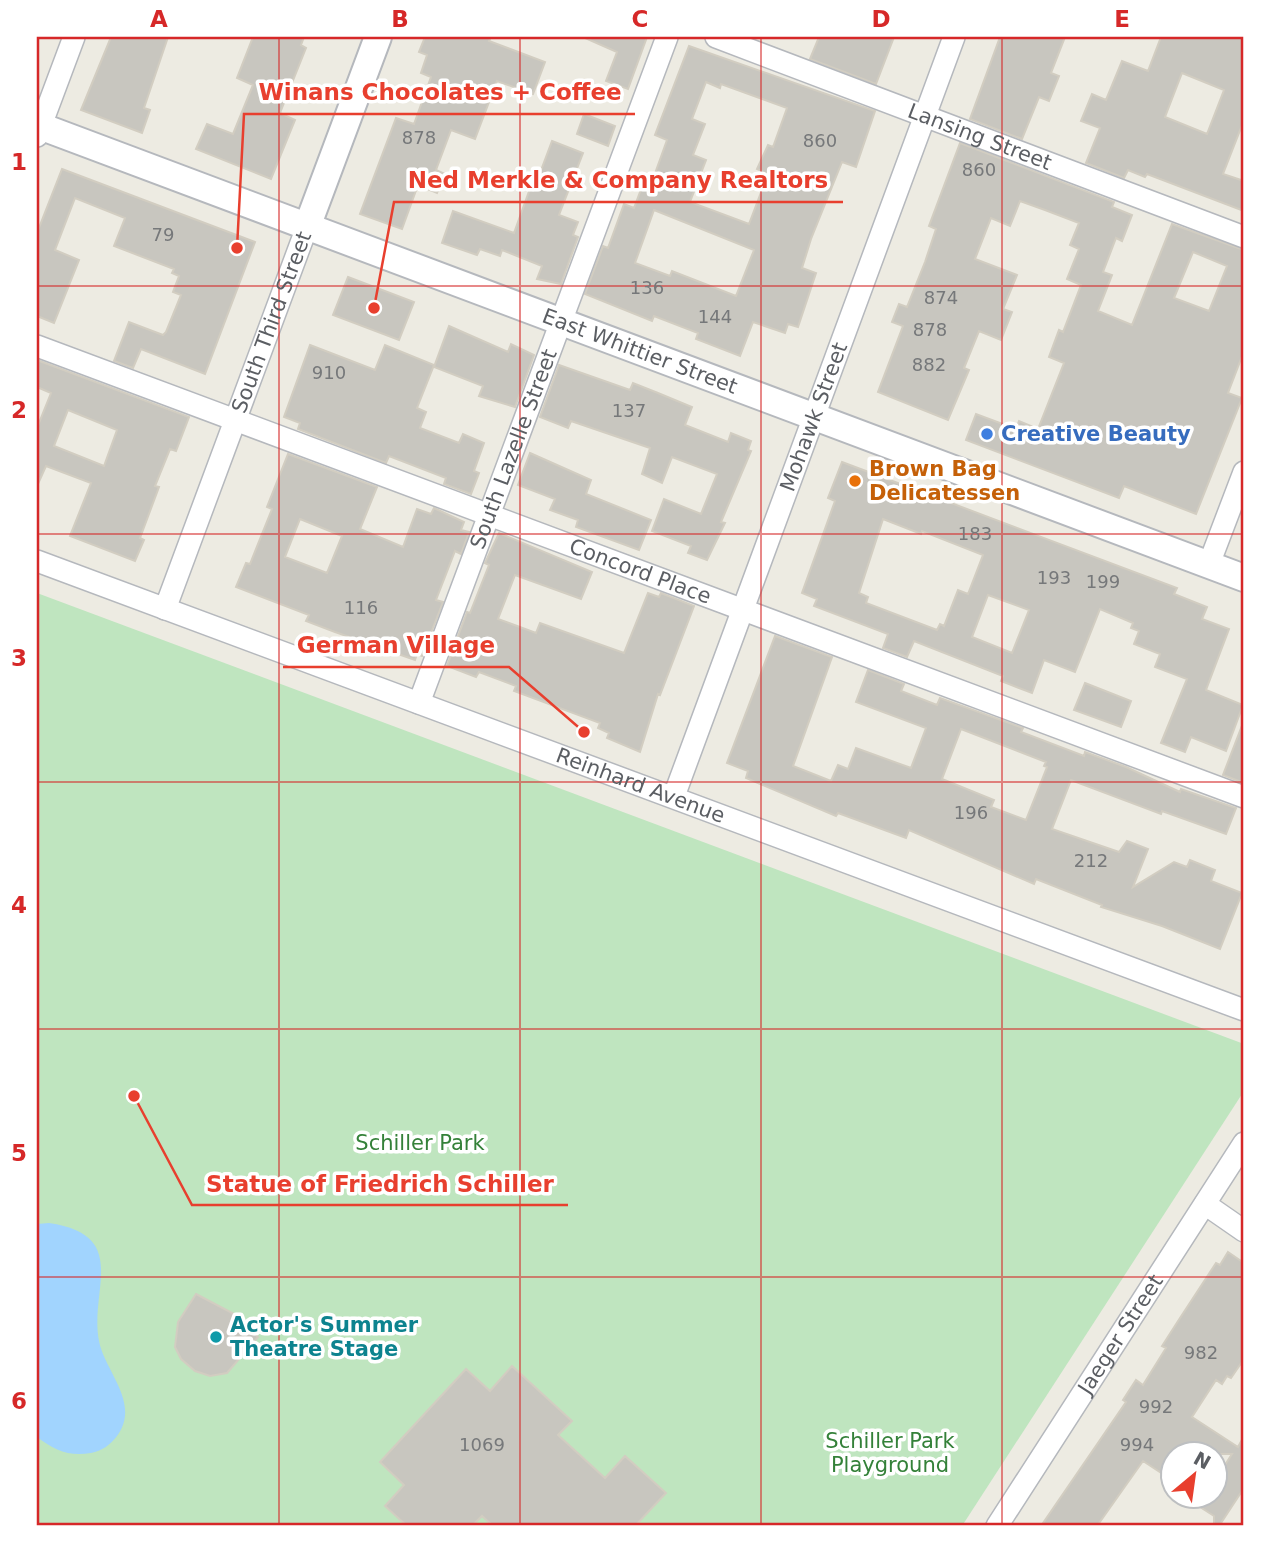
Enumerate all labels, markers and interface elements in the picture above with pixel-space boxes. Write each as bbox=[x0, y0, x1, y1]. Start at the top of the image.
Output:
text: A bbox=[150, 6, 168, 32]
text: B bbox=[391, 6, 409, 32]
text: C bbox=[632, 6, 648, 32]
text: D bbox=[871, 6, 891, 32]
text: E bbox=[1114, 6, 1130, 32]
callout: Winans Chocolates + Coffee bbox=[244, 70, 635, 114]
text: Winans Chocolates + Coffee bbox=[258, 79, 622, 105]
street label: Lansing Street bbox=[904, 99, 1055, 175]
house number: 878 bbox=[402, 127, 436, 148]
house number: 860 bbox=[803, 130, 837, 151]
text: 1 bbox=[11, 149, 27, 175]
callout: Ned Merkle & Company Realtors bbox=[394, 158, 843, 202]
house number: 860 bbox=[962, 159, 996, 180]
text: Ned Merkle & Company Realtors bbox=[408, 167, 828, 193]
house number: 79 bbox=[152, 224, 174, 245]
street label: South Third Street bbox=[227, 228, 316, 416]
house number: 136 bbox=[630, 277, 664, 298]
house number: 874 bbox=[924, 287, 958, 308]
street label: East Whittier Street bbox=[539, 304, 741, 399]
house number: 144 bbox=[698, 306, 732, 327]
house number: 878 bbox=[913, 319, 947, 340]
street label: Mohawk Street bbox=[775, 339, 852, 495]
street label: South Lazelle Street bbox=[465, 346, 562, 552]
house number: 882 bbox=[912, 354, 946, 375]
house number: 910 bbox=[312, 362, 346, 383]
text: 2 bbox=[11, 397, 27, 423]
house number: 137 bbox=[612, 400, 646, 421]
place label: Creative Beauty bbox=[1001, 422, 1191, 446]
marker: Creative Beauty bbox=[979, 426, 995, 442]
place label: Brown Bag Delicatessen bbox=[869, 457, 1020, 505]
marker: Brown Bag Delicatessen bbox=[847, 473, 863, 489]
house number: 183 bbox=[958, 523, 992, 544]
street label: Concord Place bbox=[566, 534, 714, 609]
house number: 193 bbox=[1037, 567, 1071, 588]
house number: 199 bbox=[1086, 571, 1120, 592]
house number: 116 bbox=[344, 597, 378, 618]
callout: German Village bbox=[283, 623, 509, 667]
text: German Village bbox=[297, 632, 495, 658]
text: 3 bbox=[11, 645, 27, 671]
street label: Reinhard Avenue bbox=[553, 743, 728, 828]
house number: 196 bbox=[954, 802, 988, 823]
house number: 212 bbox=[1074, 850, 1108, 871]
text: 4 bbox=[11, 892, 27, 918]
park label: Schiller Park bbox=[355, 1131, 485, 1155]
text: 5 bbox=[11, 1140, 27, 1166]
callout: Statue of Friedrich Schiller bbox=[192, 1161, 568, 1205]
text: Statue of Friedrich Schiller bbox=[206, 1171, 555, 1197]
street label: Jaeger Street bbox=[1072, 1270, 1168, 1400]
place label: Actor's Summer Theatre Stage bbox=[230, 1313, 419, 1361]
marker: Actor's Summer Theatre Stage bbox=[208, 1329, 224, 1345]
house number: 982 bbox=[1184, 1342, 1218, 1363]
text: 6 bbox=[11, 1388, 27, 1414]
house number: 992 bbox=[1139, 1396, 1173, 1417]
park label: Schiller Park Playground bbox=[825, 1429, 955, 1477]
house number: 1069 bbox=[459, 1434, 505, 1455]
house number: 994 bbox=[1120, 1434, 1154, 1455]
north arrow bbox=[1158, 1440, 1228, 1510]
text: N bbox=[1190, 1447, 1215, 1474]

